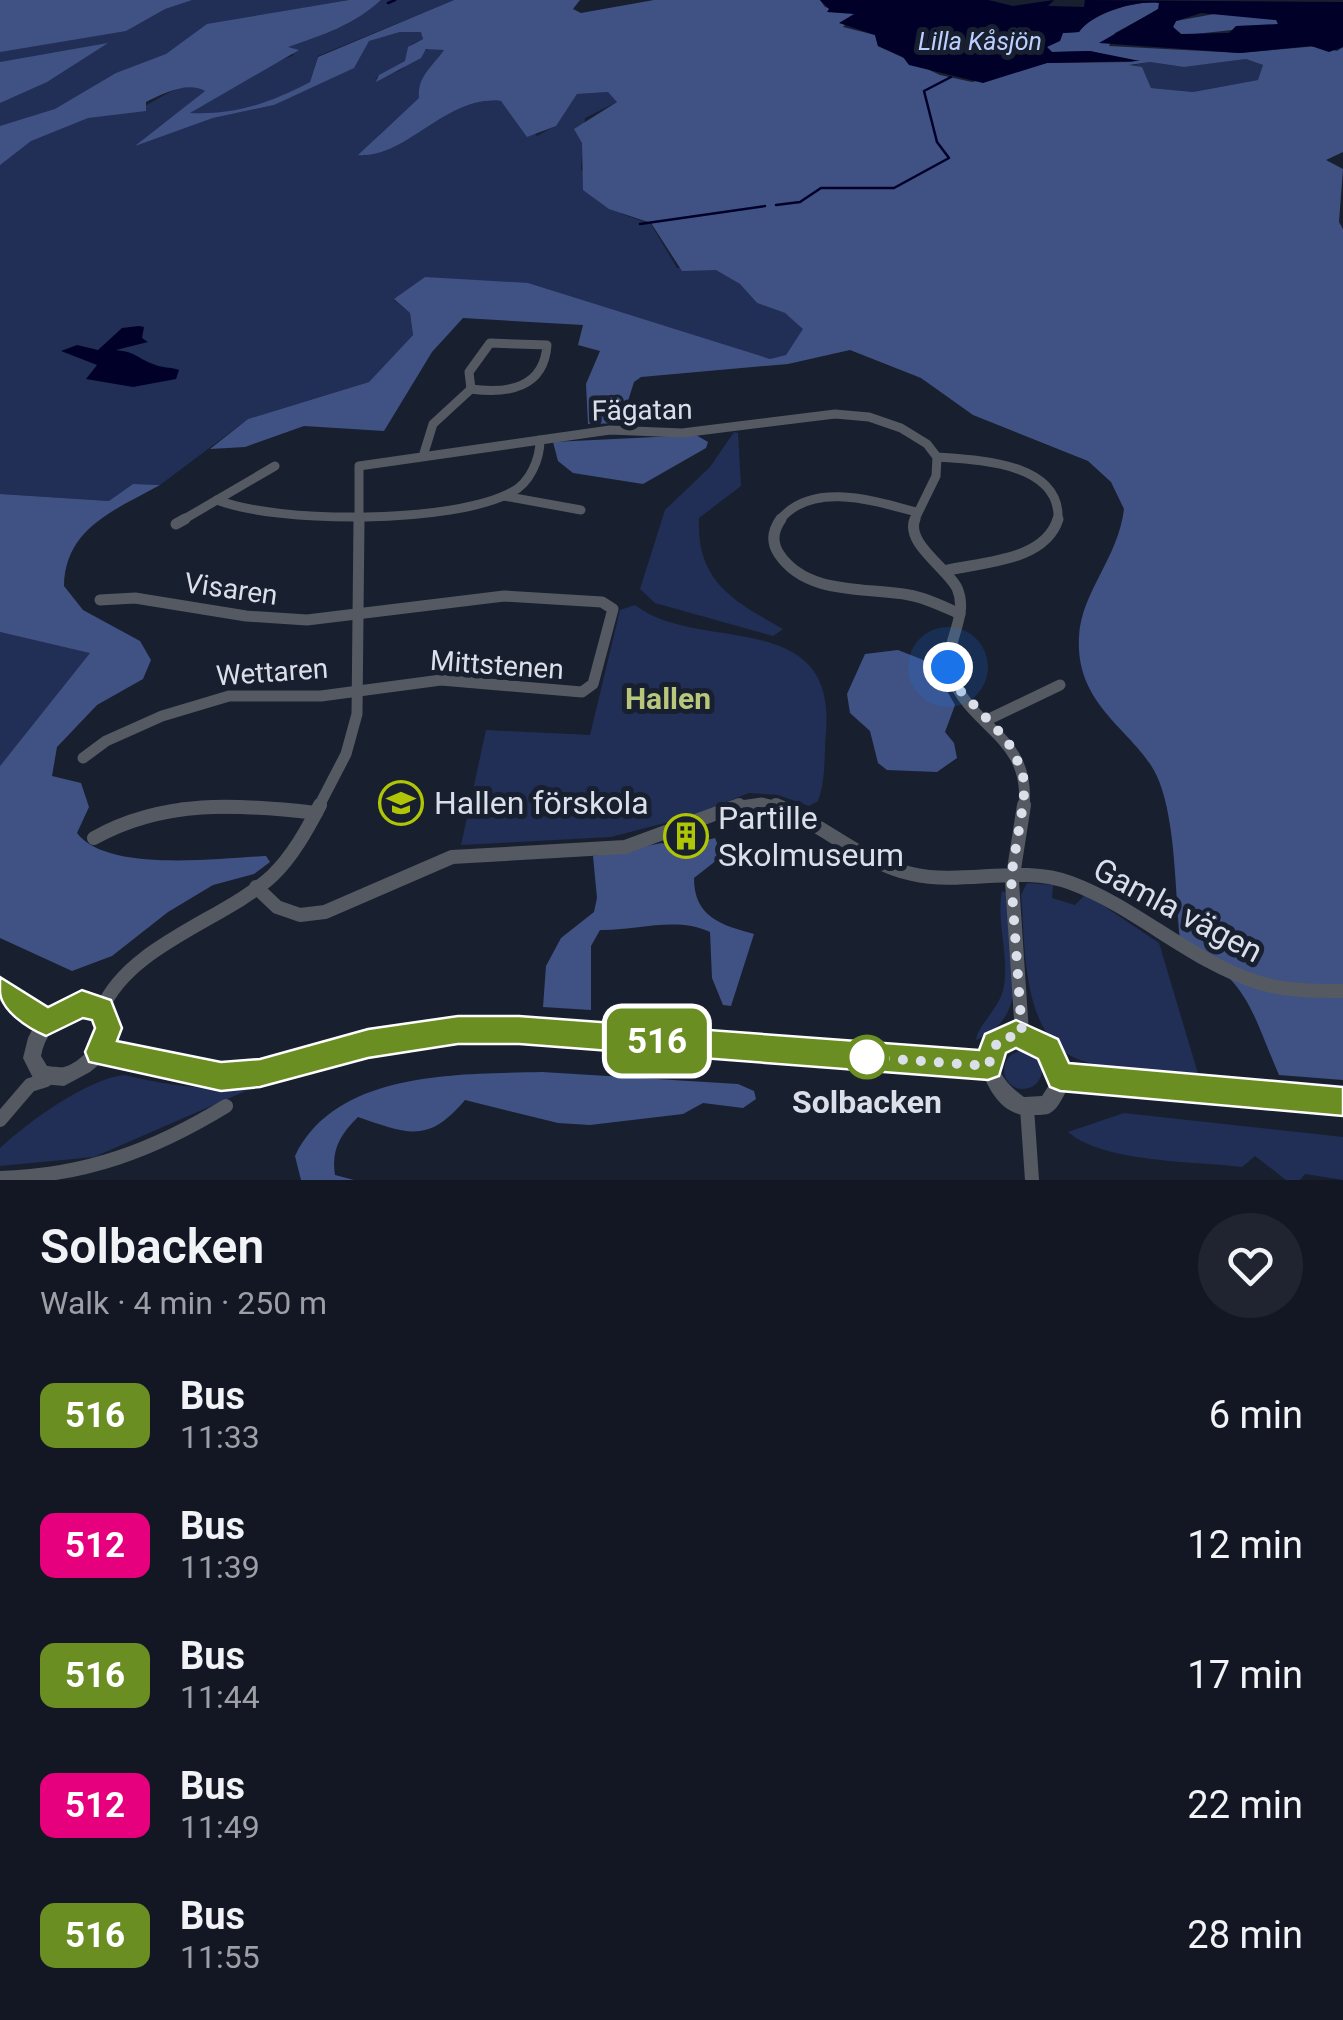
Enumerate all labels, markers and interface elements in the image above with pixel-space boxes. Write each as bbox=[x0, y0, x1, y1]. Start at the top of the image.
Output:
water label: Lilla Kåsjön bbox=[918, 27, 1042, 56]
street label: Fägatan bbox=[591, 393, 693, 427]
street label: Visaren bbox=[182, 566, 280, 612]
your location bbox=[923, 642, 973, 692]
street label: Mittstenen bbox=[429, 644, 565, 686]
street label: Wettaren bbox=[215, 652, 329, 692]
district label: Hallen bbox=[625, 681, 711, 716]
school or university icon: Hallen förskola bbox=[378, 780, 424, 826]
place label: Hallen förskola bbox=[434, 784, 649, 822]
place label: Partille Skolmuseum bbox=[718, 799, 904, 874]
building icon: Partille Skolmuseum bbox=[663, 813, 709, 859]
street label: Gamla vägen bbox=[1087, 850, 1269, 970]
line badge: 516 bbox=[600, 1008, 714, 1074]
text: 516 bbox=[627, 1021, 687, 1062]
marker: Solbacken bbox=[846, 1036, 888, 1078]
place label: Solbacken bbox=[792, 1083, 942, 1121]
button: heart bbox=[1198, 1213, 1303, 1318]
text: Solbacken bbox=[40, 1218, 264, 1275]
text: Walk · 4 min · 250 m bbox=[40, 1284, 327, 1322]
text: Bus bbox=[180, 1374, 245, 1418]
text: 6 min bbox=[1209, 1393, 1303, 1437]
text: 516 bbox=[65, 1395, 125, 1436]
text: 11:33 bbox=[180, 1418, 260, 1456]
text: Bus bbox=[180, 1504, 245, 1548]
text: 12 min bbox=[1187, 1523, 1303, 1567]
text: 512 bbox=[65, 1525, 125, 1566]
text: 11:39 bbox=[180, 1548, 260, 1586]
text: Bus bbox=[180, 1634, 245, 1678]
text: 17 min bbox=[1187, 1653, 1303, 1697]
text: 516 bbox=[65, 1655, 125, 1696]
text: 11:44 bbox=[180, 1678, 260, 1716]
text: Bus bbox=[180, 1764, 245, 1808]
text: 22 min bbox=[1187, 1783, 1303, 1827]
text: 512 bbox=[65, 1785, 125, 1826]
text: 11:49 bbox=[180, 1808, 260, 1846]
text: Bus bbox=[180, 1894, 245, 1938]
text: 28 min bbox=[1187, 1913, 1303, 1957]
text: 516 bbox=[65, 1915, 125, 1956]
text: 11:55 bbox=[180, 1938, 260, 1976]

